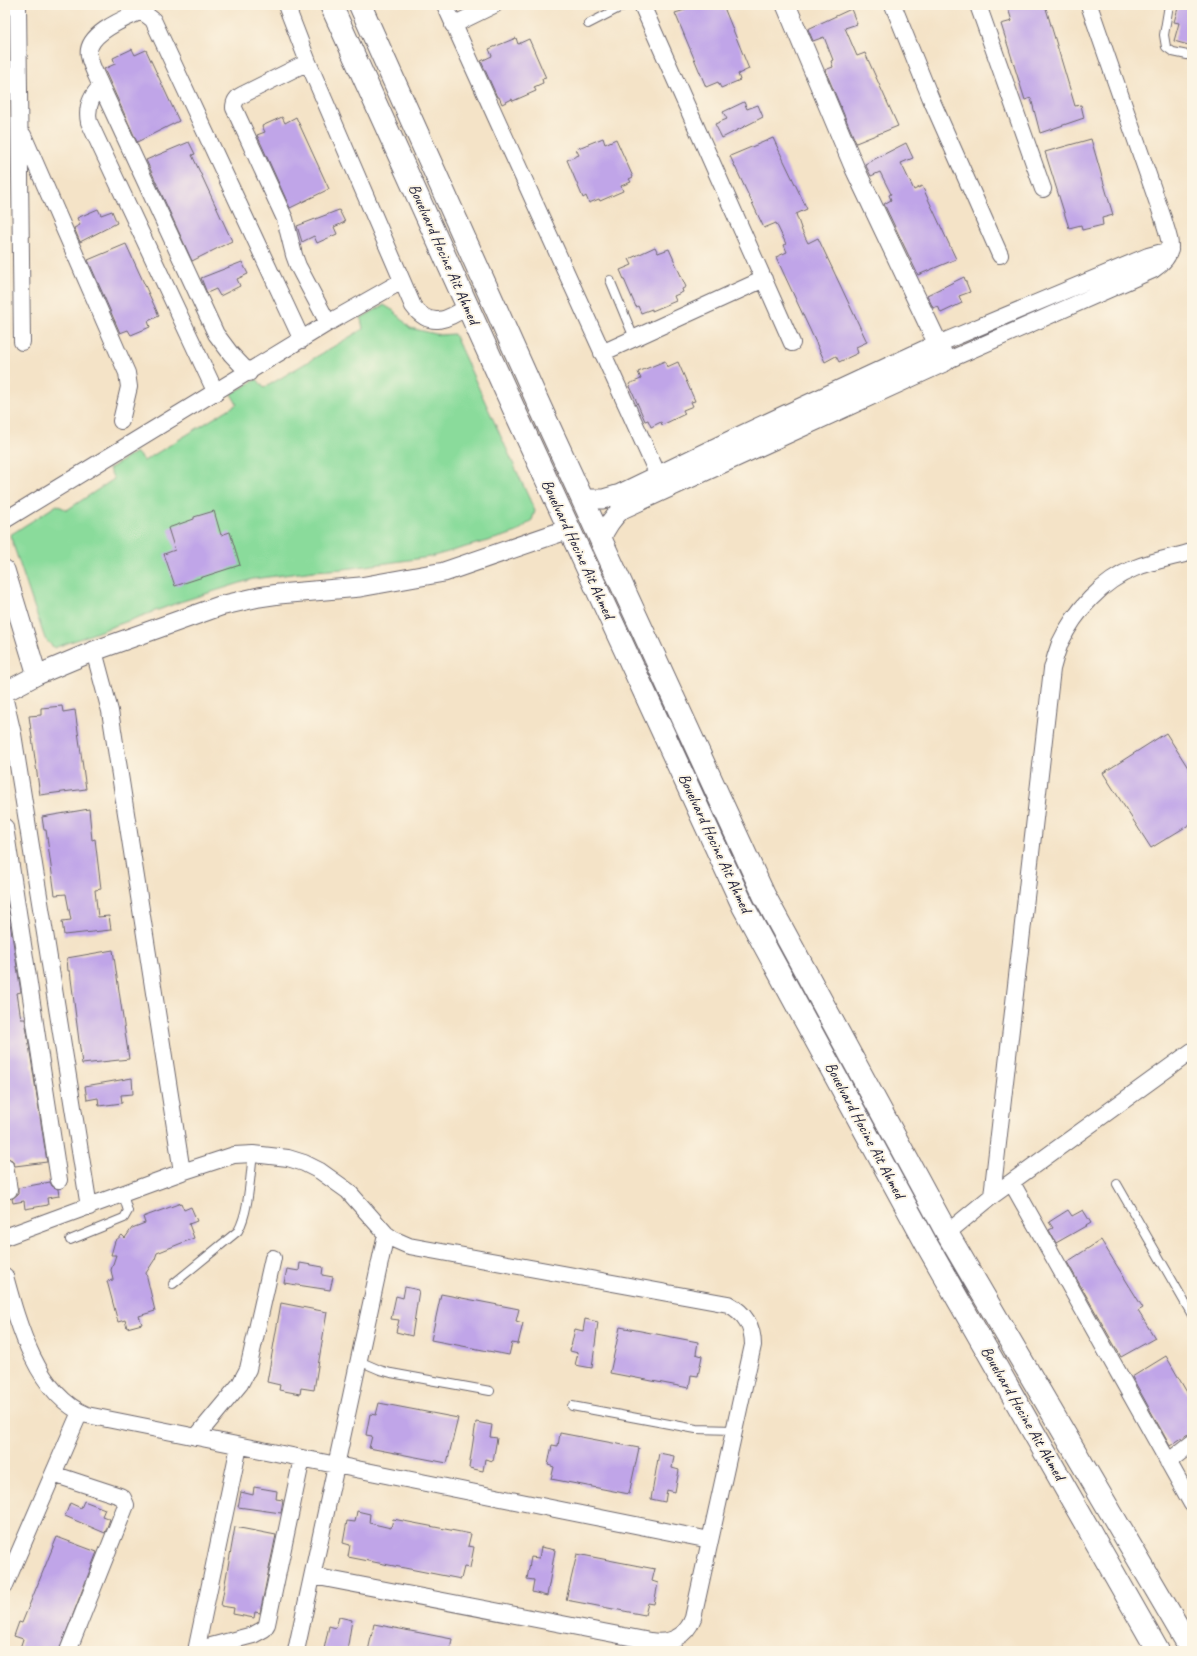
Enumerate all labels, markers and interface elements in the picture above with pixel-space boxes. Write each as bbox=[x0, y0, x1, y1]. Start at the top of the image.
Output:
street label: Bouelvard Hocine Ait Ahmed bbox=[404, 181, 485, 330]
street label: Bouelvard Hocine Ait Ahmed bbox=[537, 476, 620, 624]
street label: Bouelvard Hocine Ait Ahmed bbox=[674, 770, 757, 918]
street label: Bouelvard Hocine Ait Ahmed bbox=[821, 1058, 911, 1204]
street label: Bouelvard Hocine Ait Ahmed bbox=[976, 1342, 1071, 1486]

